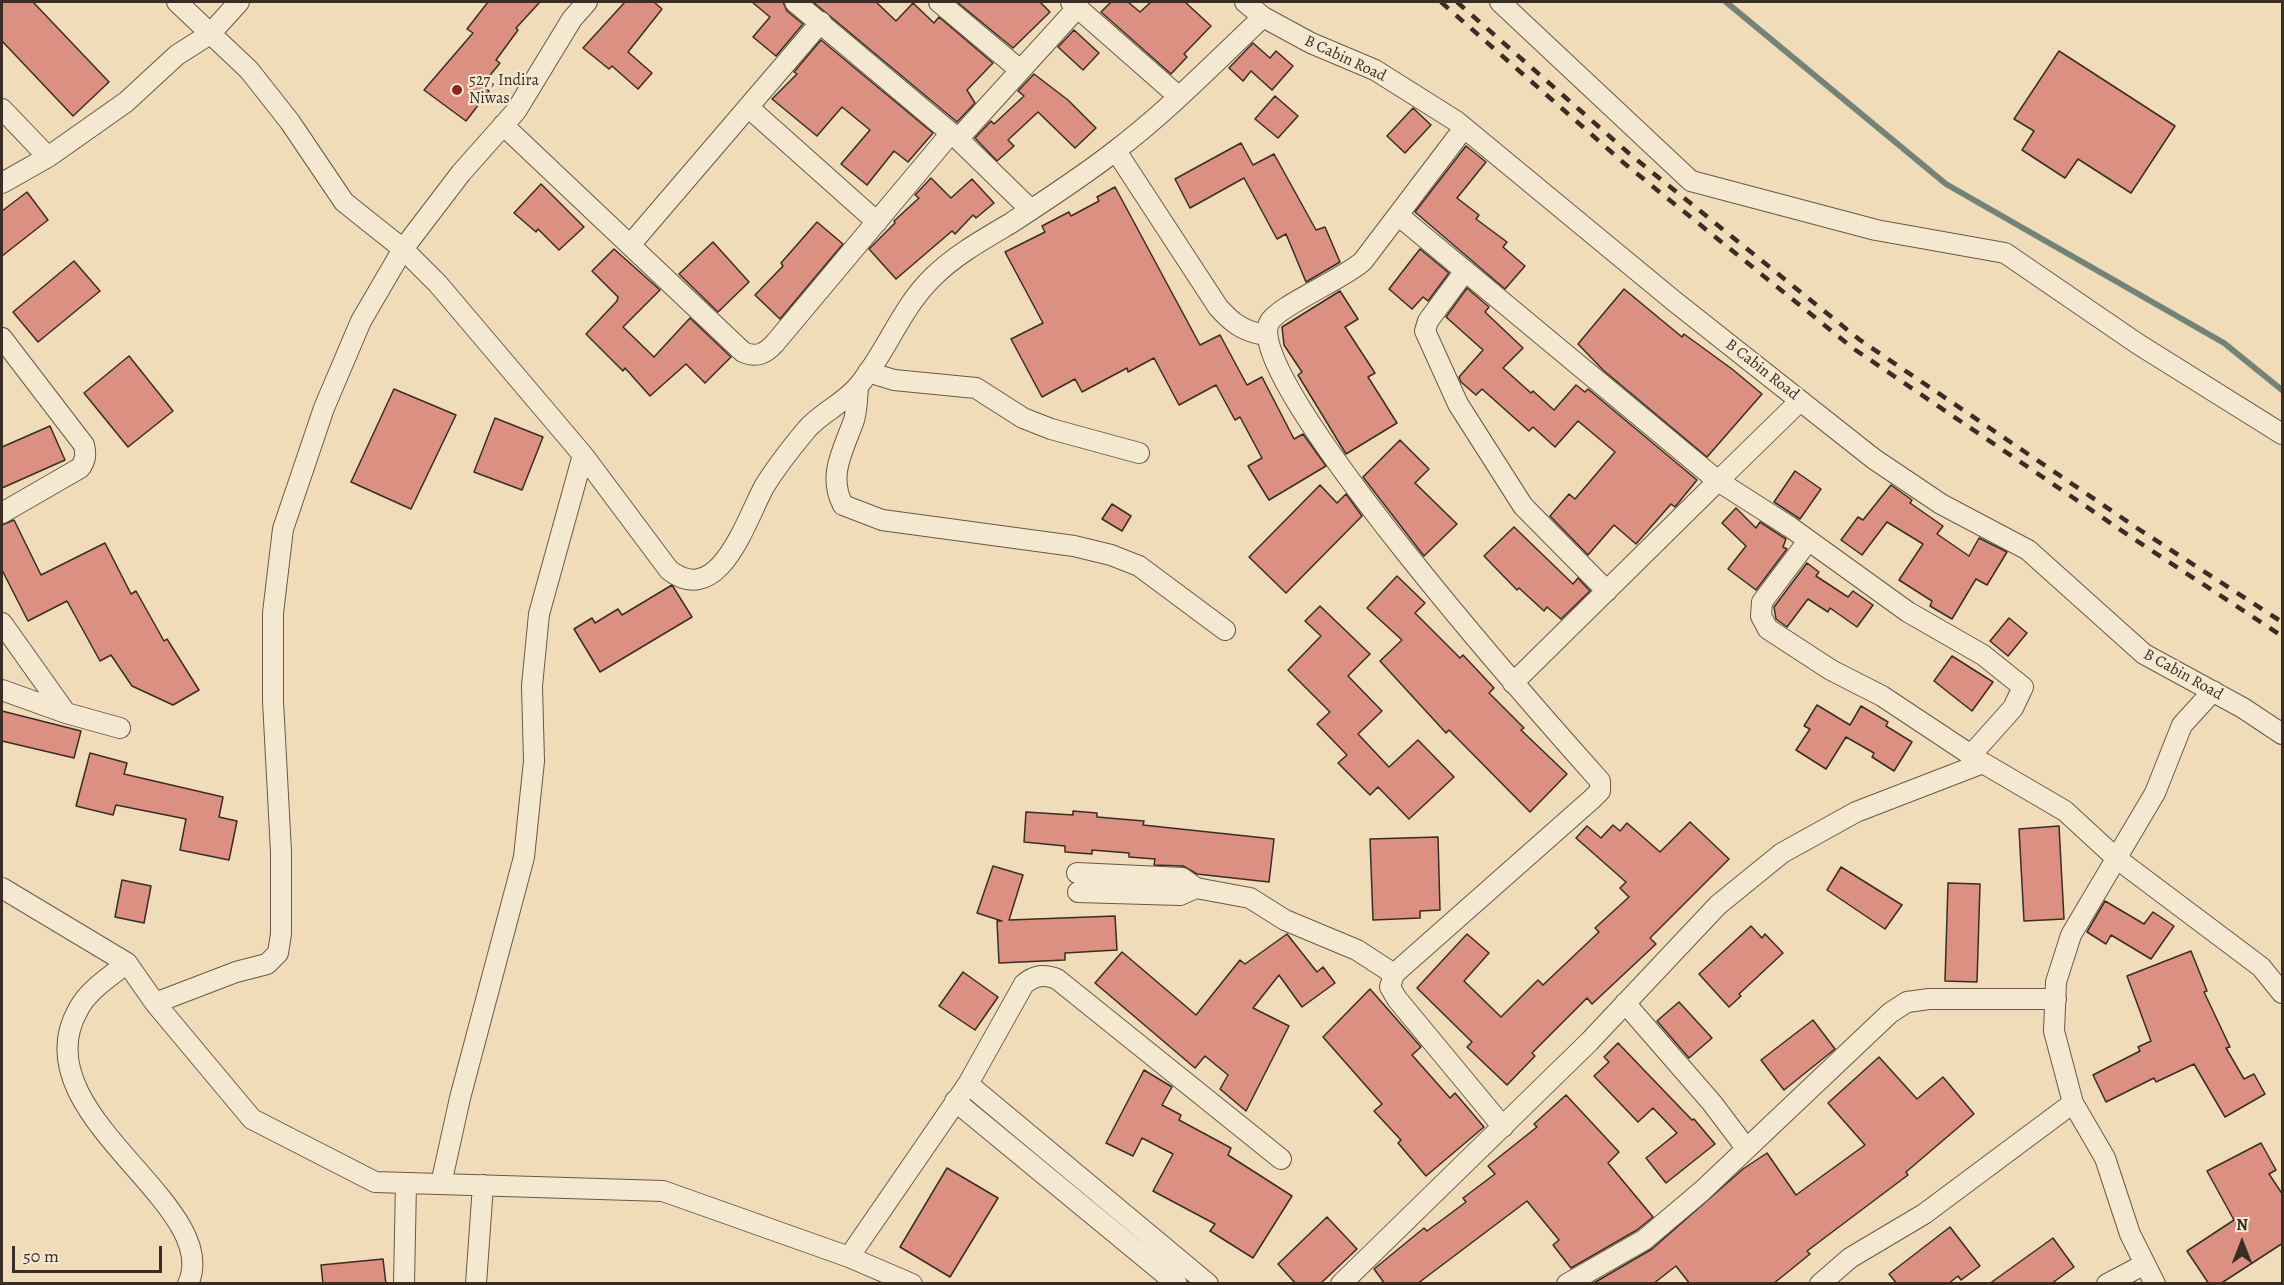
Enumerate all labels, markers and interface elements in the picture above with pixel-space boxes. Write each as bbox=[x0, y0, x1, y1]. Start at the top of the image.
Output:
street label: B Cabin Road bbox=[1301, 32, 1389, 86]
place label: 527, Indira Niwas bbox=[469, 71, 539, 109]
marker: 527, Indira Niwas bbox=[450, 83, 464, 97]
street label: B Cabin Road bbox=[1721, 335, 1803, 405]
street label: B Cabin Road bbox=[2140, 645, 2226, 705]
north arrow bbox=[2212, 1213, 2272, 1273]
text: N bbox=[2236, 1214, 2248, 1236]
scale bar bbox=[15, 1234, 165, 1272]
text: 50 m bbox=[23, 1244, 59, 1268]

